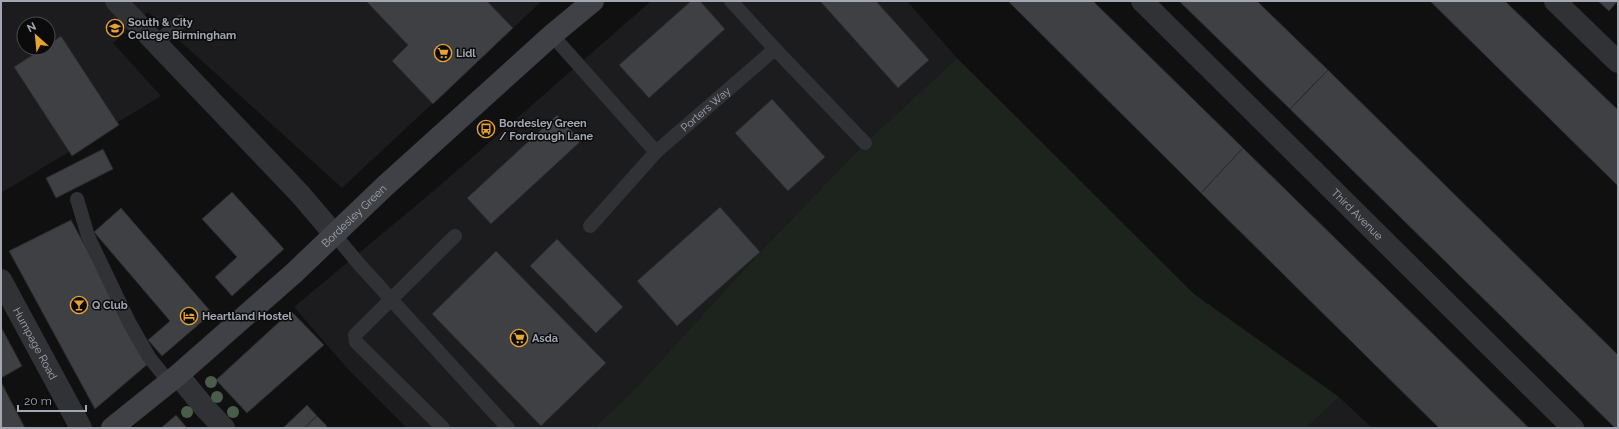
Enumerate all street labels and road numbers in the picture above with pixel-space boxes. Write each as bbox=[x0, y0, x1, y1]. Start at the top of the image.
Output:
street label: Porters Way bbox=[678, 84, 733, 135]
street label: Bordesley Green bbox=[319, 182, 389, 250]
street label: Third Avenue bbox=[1328, 186, 1386, 243]
street label: Humpage Road bbox=[10, 305, 60, 382]

